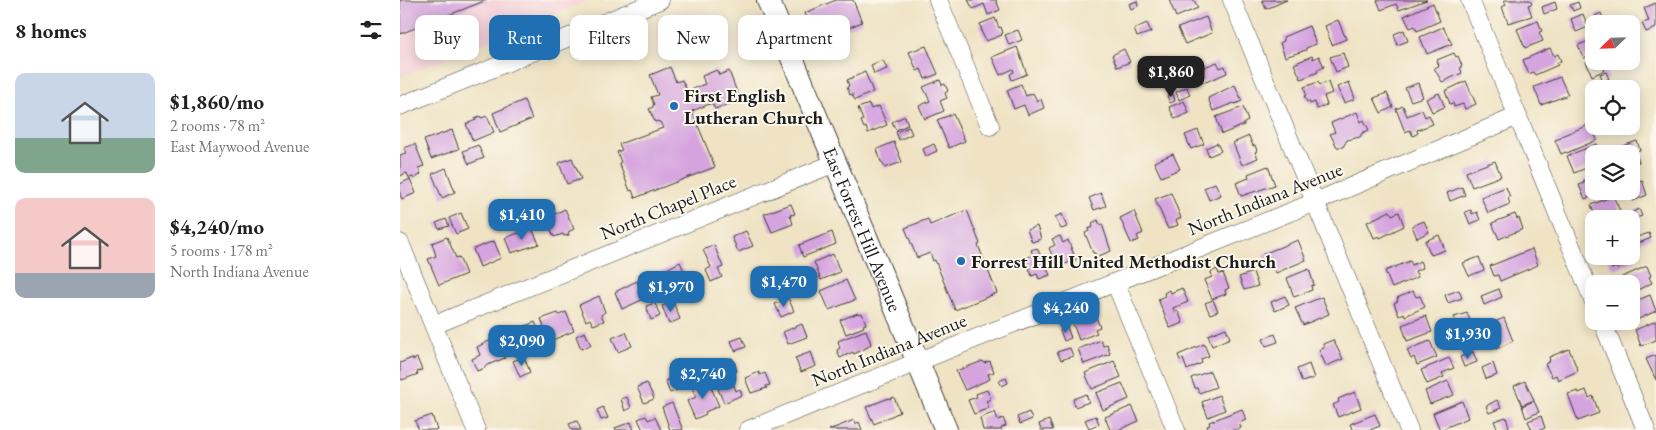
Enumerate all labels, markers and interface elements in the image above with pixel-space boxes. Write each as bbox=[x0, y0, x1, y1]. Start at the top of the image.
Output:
chip: Buy bbox=[415, 15, 479, 60]
chip: Rent bbox=[489, 15, 560, 60]
chip: Filters bbox=[570, 15, 648, 60]
chip: New bbox=[658, 15, 728, 60]
chip: Apartment bbox=[738, 15, 850, 60]
north arrow bbox=[1585, 15, 1640, 70]
map controls bbox=[1585, 15, 1640, 330]
icon: filters bbox=[357, 16, 385, 44]
text: 8 homes bbox=[15, 17, 87, 44]
pin: $1,860 bbox=[1130, 56, 1212, 98]
text: $1,860 bbox=[1148, 61, 1194, 82]
button: locate bbox=[1585, 80, 1640, 135]
place label: First English Lutheran Church bbox=[684, 83, 824, 130]
text: $1,860/mo bbox=[170, 88, 264, 115]
icon: home bbox=[55, 93, 115, 153]
marker: First English Lutheran Church bbox=[668, 100, 680, 112]
text: 2 rooms · 78 m² bbox=[170, 115, 265, 136]
text: East Maywood Avenue bbox=[170, 136, 309, 157]
street label: East Forrest Hill Avenue bbox=[818, 143, 908, 315]
button: layers bbox=[1585, 145, 1640, 200]
street label: North Indiana Avenue bbox=[1184, 157, 1346, 241]
street label: North Chapel Place bbox=[596, 168, 740, 246]
pin: $1,410 bbox=[481, 198, 563, 241]
text: $1,410 bbox=[499, 204, 545, 225]
button: + bbox=[1585, 210, 1640, 265]
text: $4,240/mo bbox=[170, 213, 264, 240]
icon: home bbox=[55, 218, 115, 278]
text: 5 rooms · 178 m² bbox=[170, 240, 273, 261]
place label: Forrest Hill United Methodist Church bbox=[971, 249, 1276, 274]
marker: Forrest Hill United Methodist Church bbox=[955, 255, 967, 267]
text: North Indiana Avenue bbox=[170, 261, 309, 282]
pin: $1,470 bbox=[743, 266, 825, 308]
pin: $1,970 bbox=[630, 270, 712, 313]
text: $1,470 bbox=[761, 271, 807, 292]
button: − bbox=[1585, 275, 1640, 330]
text: $1,970 bbox=[648, 276, 694, 297]
pin: $4,240 bbox=[1025, 292, 1107, 334]
text: $4,240 bbox=[1043, 297, 1089, 318]
street label: North Indiana Avenue bbox=[808, 308, 970, 392]
pin: $1,930 bbox=[1427, 318, 1509, 360]
text: $1,930 bbox=[1445, 323, 1491, 344]
pin: $2,090 bbox=[481, 324, 563, 367]
text: $2,090 bbox=[499, 330, 545, 351]
pin: $2,740 bbox=[662, 358, 744, 400]
text: $2,740 bbox=[680, 363, 726, 384]

